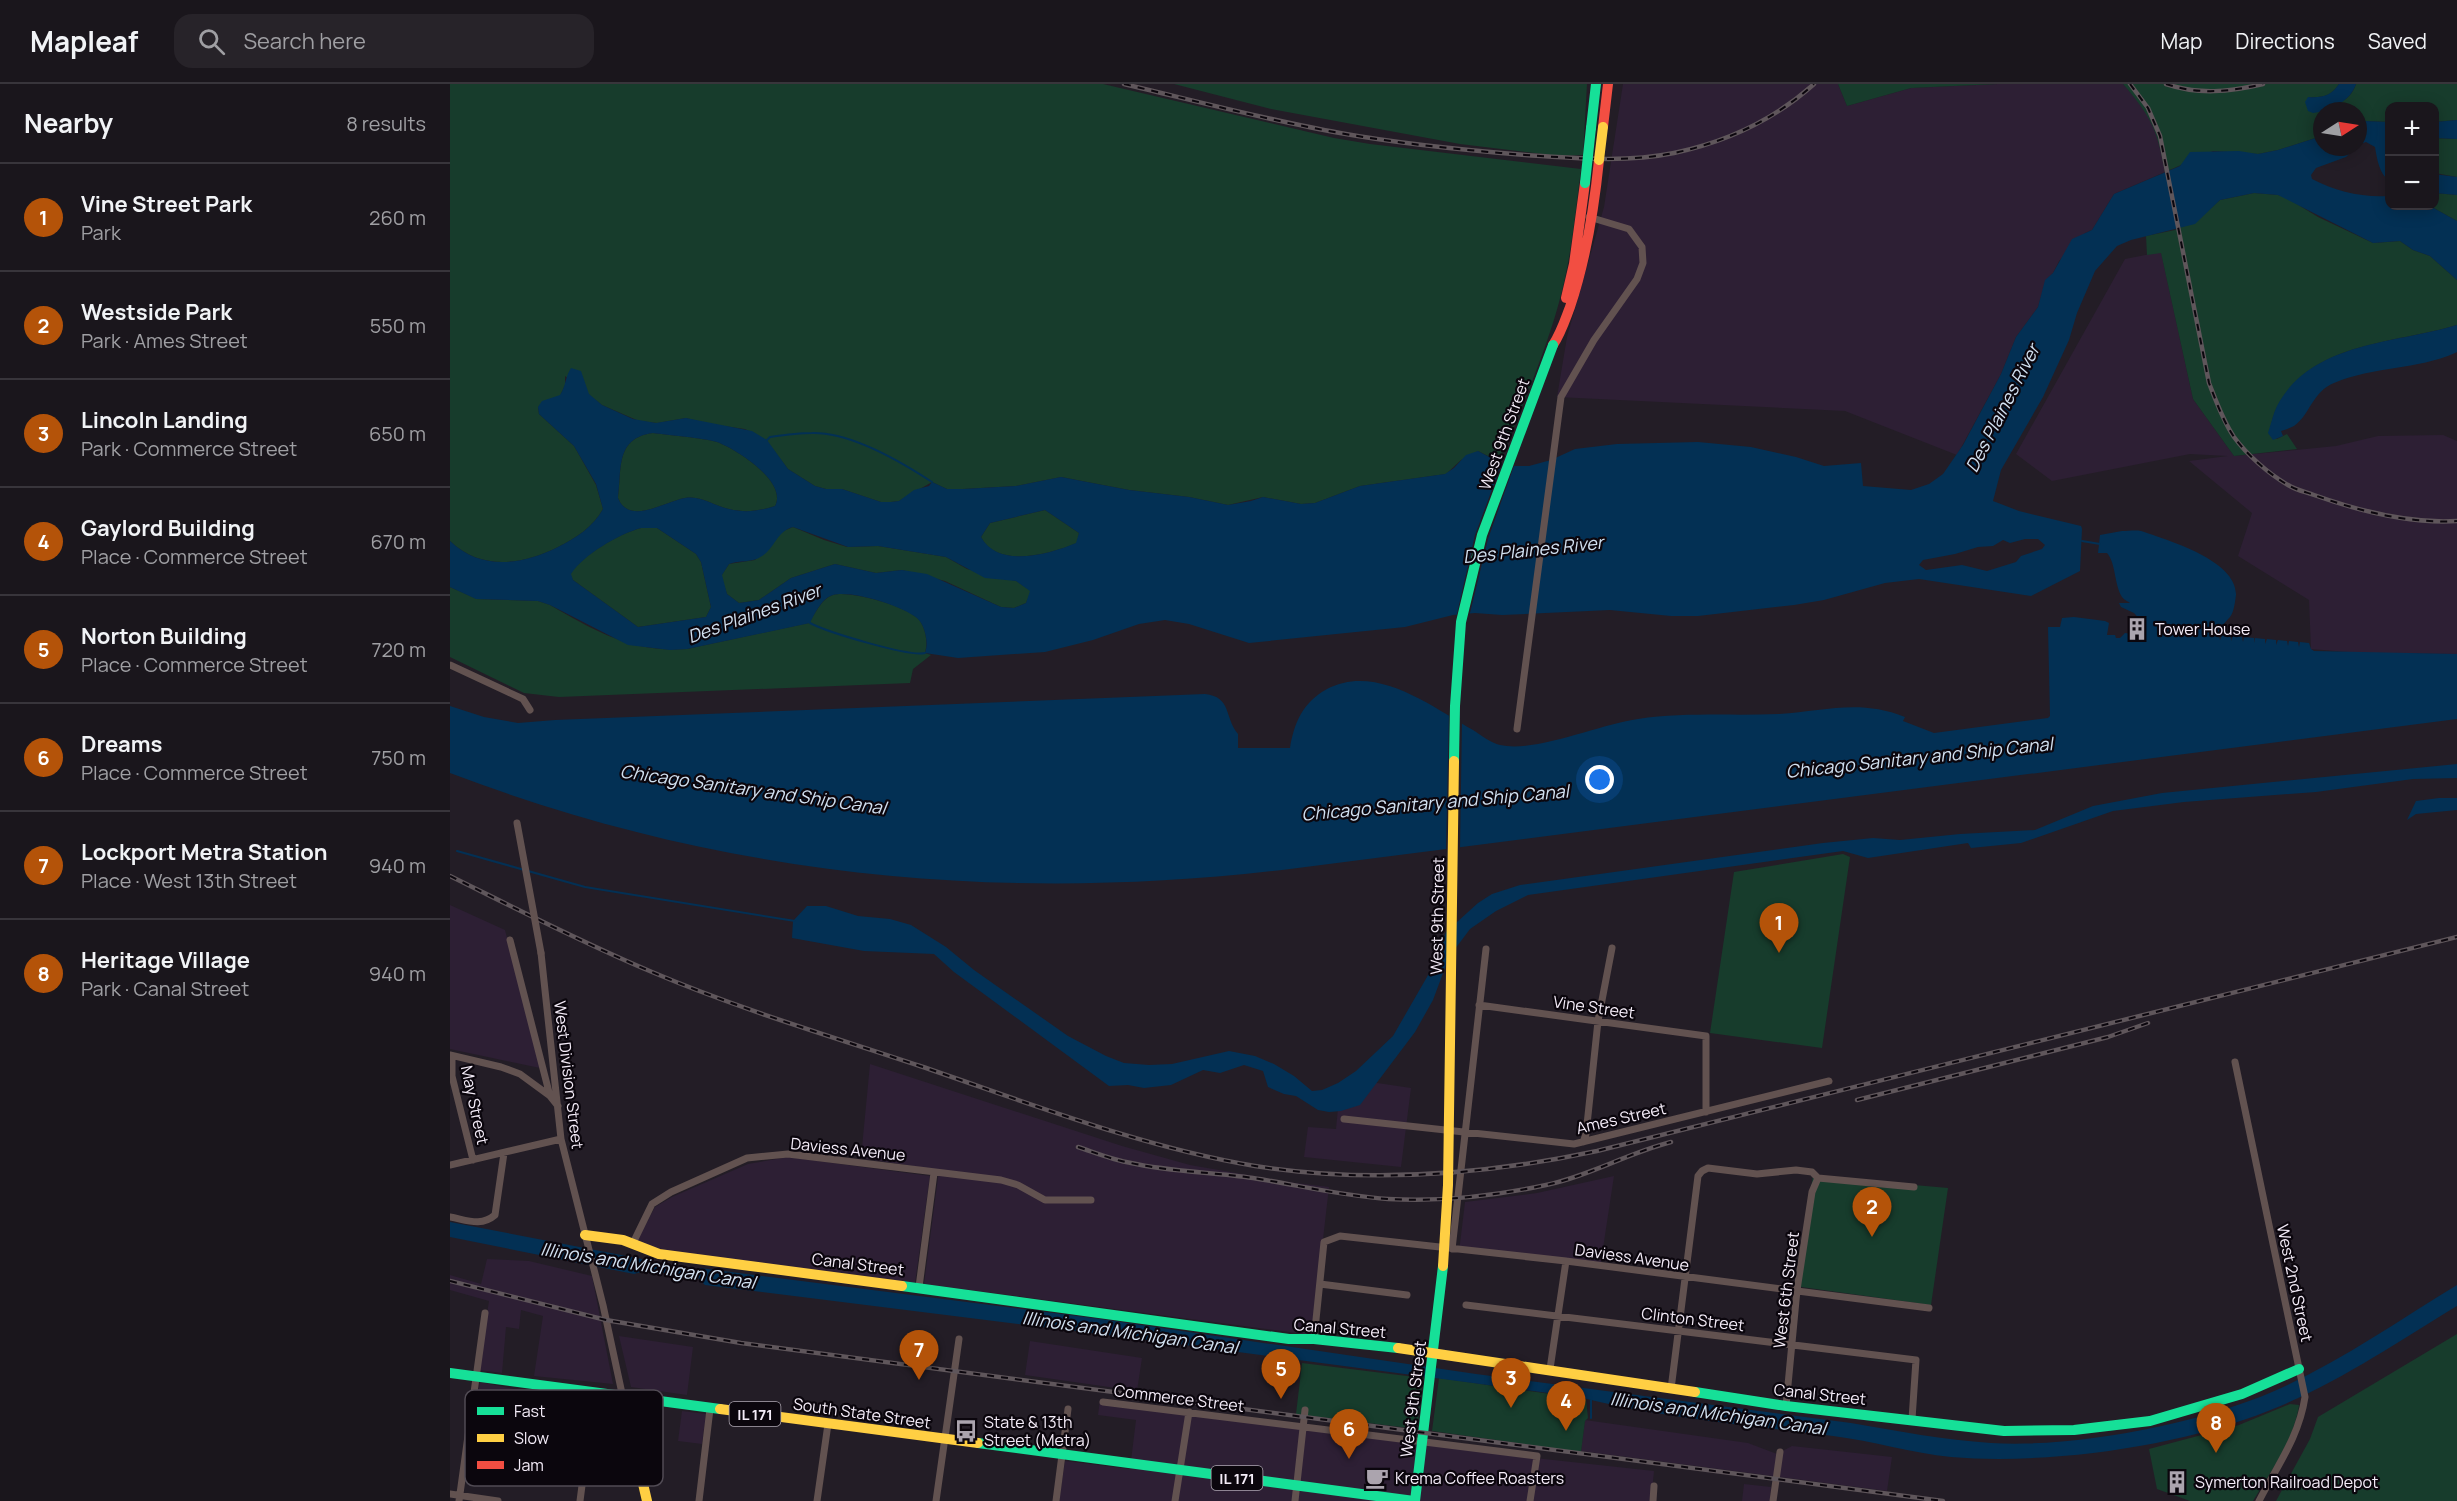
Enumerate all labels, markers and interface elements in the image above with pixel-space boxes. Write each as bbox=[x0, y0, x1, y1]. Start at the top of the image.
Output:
search box bbox=[174, 14, 594, 68]
text: Mapleaf bbox=[30, 22, 138, 60]
icon: search bbox=[195, 25, 228, 58]
text: Search here bbox=[243, 26, 366, 56]
text: Map bbox=[2161, 27, 2202, 55]
text: Directions bbox=[2235, 27, 2335, 55]
text: Saved bbox=[2368, 27, 2427, 55]
north arrow bbox=[2313, 102, 2367, 156]
map controls bbox=[2385, 102, 2439, 210]
button: + bbox=[2385, 102, 2439, 156]
text: Nearby bbox=[24, 105, 113, 141]
text: 8 results bbox=[346, 110, 426, 137]
button: − bbox=[2385, 156, 2439, 210]
text: Vine Street Park bbox=[81, 189, 252, 219]
text: 1 bbox=[39, 204, 48, 231]
text: 260 m bbox=[369, 204, 426, 231]
text: Park bbox=[81, 219, 121, 246]
text: Westside Park bbox=[81, 297, 232, 327]
text: 2 bbox=[38, 312, 49, 339]
text: 550 m bbox=[370, 312, 426, 339]
text: Park · Ames Street bbox=[81, 327, 248, 354]
water label: Des Plaines River bbox=[1959, 338, 2046, 476]
street label: West 9th Street bbox=[1474, 375, 1534, 493]
text: Lincoln Landing bbox=[81, 405, 248, 435]
text: 3 bbox=[38, 420, 49, 447]
text: 650 m bbox=[369, 420, 426, 447]
text: Park · Commerce Street bbox=[81, 435, 297, 462]
text: Gaylord Building bbox=[81, 513, 255, 543]
text: 4 bbox=[37, 528, 50, 555]
text: 670 m bbox=[370, 528, 426, 555]
water label: Des Plaines River bbox=[1462, 529, 1607, 568]
text: Place · Commerce Street bbox=[81, 543, 308, 570]
water label: Des Plaines River bbox=[684, 577, 826, 648]
building icon: Tower House bbox=[2124, 616, 2150, 642]
place label: Tower House bbox=[2155, 618, 2250, 640]
text: Norton Building bbox=[81, 621, 247, 651]
text: 5 bbox=[38, 636, 49, 663]
text: 720 m bbox=[371, 636, 426, 663]
text: Place · Commerce Street bbox=[81, 651, 308, 678]
text: Dreams bbox=[81, 729, 162, 759]
water label: Chicago Sanitary and Ship Canal bbox=[1784, 731, 2056, 783]
text: 6 bbox=[37, 744, 50, 771]
text: 750 m bbox=[371, 744, 426, 771]
water label: Chicago Sanitary and Ship Canal bbox=[619, 758, 890, 820]
text: Place · Commerce Street bbox=[81, 759, 308, 786]
your location bbox=[1585, 765, 1614, 794]
water label: Chicago Sanitary and Ship Canal bbox=[1300, 778, 1572, 826]
text: Lockport Metra Station bbox=[81, 837, 328, 867]
text: 7 bbox=[38, 852, 49, 879]
text: 940 m bbox=[369, 852, 426, 879]
street label: West 9th Street bbox=[1425, 857, 1449, 975]
text: Place · West 13th Street bbox=[81, 867, 297, 894]
pin: 1 bbox=[1760, 904, 1798, 953]
text: Heritage Village bbox=[81, 945, 250, 975]
text: 8 bbox=[37, 960, 50, 987]
text: 940 m bbox=[369, 960, 426, 987]
text: Park · Canal Street bbox=[81, 975, 249, 1002]
street label: Vine Street bbox=[1552, 990, 1636, 1024]
street label: West Division Street bbox=[549, 1000, 589, 1150]
street label: May Street bbox=[456, 1063, 494, 1147]
street label: Ames Street bbox=[1574, 1097, 1668, 1139]
street label: Daviess Avenue bbox=[790, 1132, 906, 1166]
pin: 2 bbox=[1852, 1188, 1892, 1237]
street label: West 2nd Street bbox=[2272, 1222, 2318, 1344]
street label: West 6th Street bbox=[1768, 1230, 1804, 1350]
water label: Illinois and Michigan Canal bbox=[539, 1236, 760, 1294]
street label: Daviess Avenue bbox=[1573, 1238, 1691, 1276]
street label: Canal Street bbox=[811, 1247, 905, 1281]
street label: Clinton Street bbox=[1640, 1302, 1746, 1336]
water label: Illinois and Michigan Canal bbox=[1021, 1305, 1242, 1359]
street label: Canal Street bbox=[1293, 1313, 1387, 1343]
pin: 7 bbox=[900, 1330, 938, 1380]
street label: West 9th Street bbox=[1395, 1339, 1431, 1459]
pin: 5 bbox=[1262, 1350, 1300, 1399]
pin: 3 bbox=[1492, 1358, 1530, 1408]
street label: Canal Street bbox=[1773, 1378, 1867, 1410]
street label: Commerce Street bbox=[1113, 1379, 1245, 1417]
pin: 4 bbox=[1546, 1382, 1586, 1431]
water label: Illinois and Michigan Canal bbox=[1609, 1386, 1830, 1440]
legend bbox=[465, 1390, 663, 1486]
street label: South State Street bbox=[792, 1392, 932, 1434]
text: Fast bbox=[514, 1400, 545, 1422]
road number: IL 171 bbox=[730, 1402, 780, 1426]
pin: 8 bbox=[2196, 1404, 2236, 1453]
pin: 6 bbox=[1330, 1410, 1368, 1459]
place label: State & 13th Street (Metra) bbox=[984, 1411, 1091, 1451]
bus stop icon: State & 13th Street (Metra) bbox=[953, 1418, 979, 1444]
text: Slow bbox=[514, 1427, 549, 1449]
text: Jam bbox=[514, 1454, 544, 1476]
cafe icon: Krema Coffee Roasters bbox=[1364, 1465, 1390, 1491]
road number: IL 171 bbox=[1212, 1466, 1262, 1490]
place label: Krema Coffee Roasters bbox=[1395, 1467, 1564, 1489]
building icon: Symerton Railroad Depot bbox=[2164, 1469, 2190, 1495]
place label: Symerton Railroad Depot bbox=[2195, 1471, 2378, 1493]

